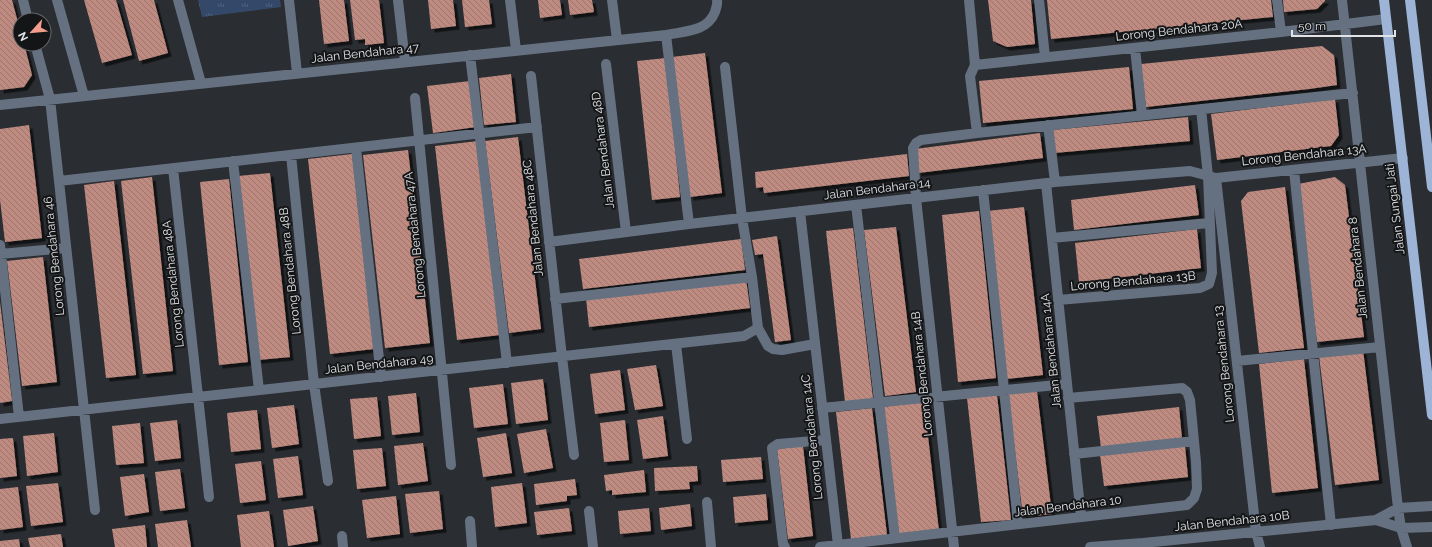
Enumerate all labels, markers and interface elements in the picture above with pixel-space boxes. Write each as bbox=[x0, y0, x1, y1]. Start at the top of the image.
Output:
north arrow bbox=[12, 12, 52, 52]
scale bar bbox=[1292, 12, 1395, 38]
street label: Lorong Bendahara 20A bbox=[1115, 16, 1243, 44]
text: 50 m bbox=[1298, 19, 1326, 33]
text: N bbox=[16, 30, 31, 43]
street label: Jalan Bendahara 47 bbox=[310, 40, 420, 66]
street label: Jalan Bendahara 48D bbox=[589, 90, 617, 209]
street label: Lorong Bendahara 13A bbox=[1241, 141, 1367, 169]
street label: Jalan Bendahara 48C bbox=[520, 159, 546, 277]
street label: Jalan Sungai Jati bbox=[1382, 163, 1408, 255]
street label: Lorong Bendahara 47A bbox=[401, 171, 429, 299]
street label: Jalan Bendahara 14 bbox=[823, 175, 931, 202]
street label: Lorong Bendahara 46 bbox=[41, 196, 67, 316]
street label: Lorong Bendahara 48B bbox=[276, 207, 304, 335]
street label: Jalan Bendahara 8 bbox=[1346, 216, 1370, 320]
street label: Lorong Bendahara 48A bbox=[159, 220, 187, 348]
street label: Lorong Bendahara 13B bbox=[1070, 269, 1196, 293]
street label: Jalan Bendahara 14A bbox=[1038, 293, 1064, 409]
street label: Lorong Bendahara 13 bbox=[1211, 305, 1237, 423]
street label: Lorong Bendahara 14B bbox=[908, 311, 936, 437]
street label: Jalan Bendahara 49 bbox=[324, 351, 434, 377]
street label: Lorong Bendahara 14C bbox=[798, 374, 826, 500]
street label: Jalan Bendahara 10 bbox=[1014, 492, 1122, 520]
street label: Jalan Bendahara 10B bbox=[1174, 508, 1290, 534]

